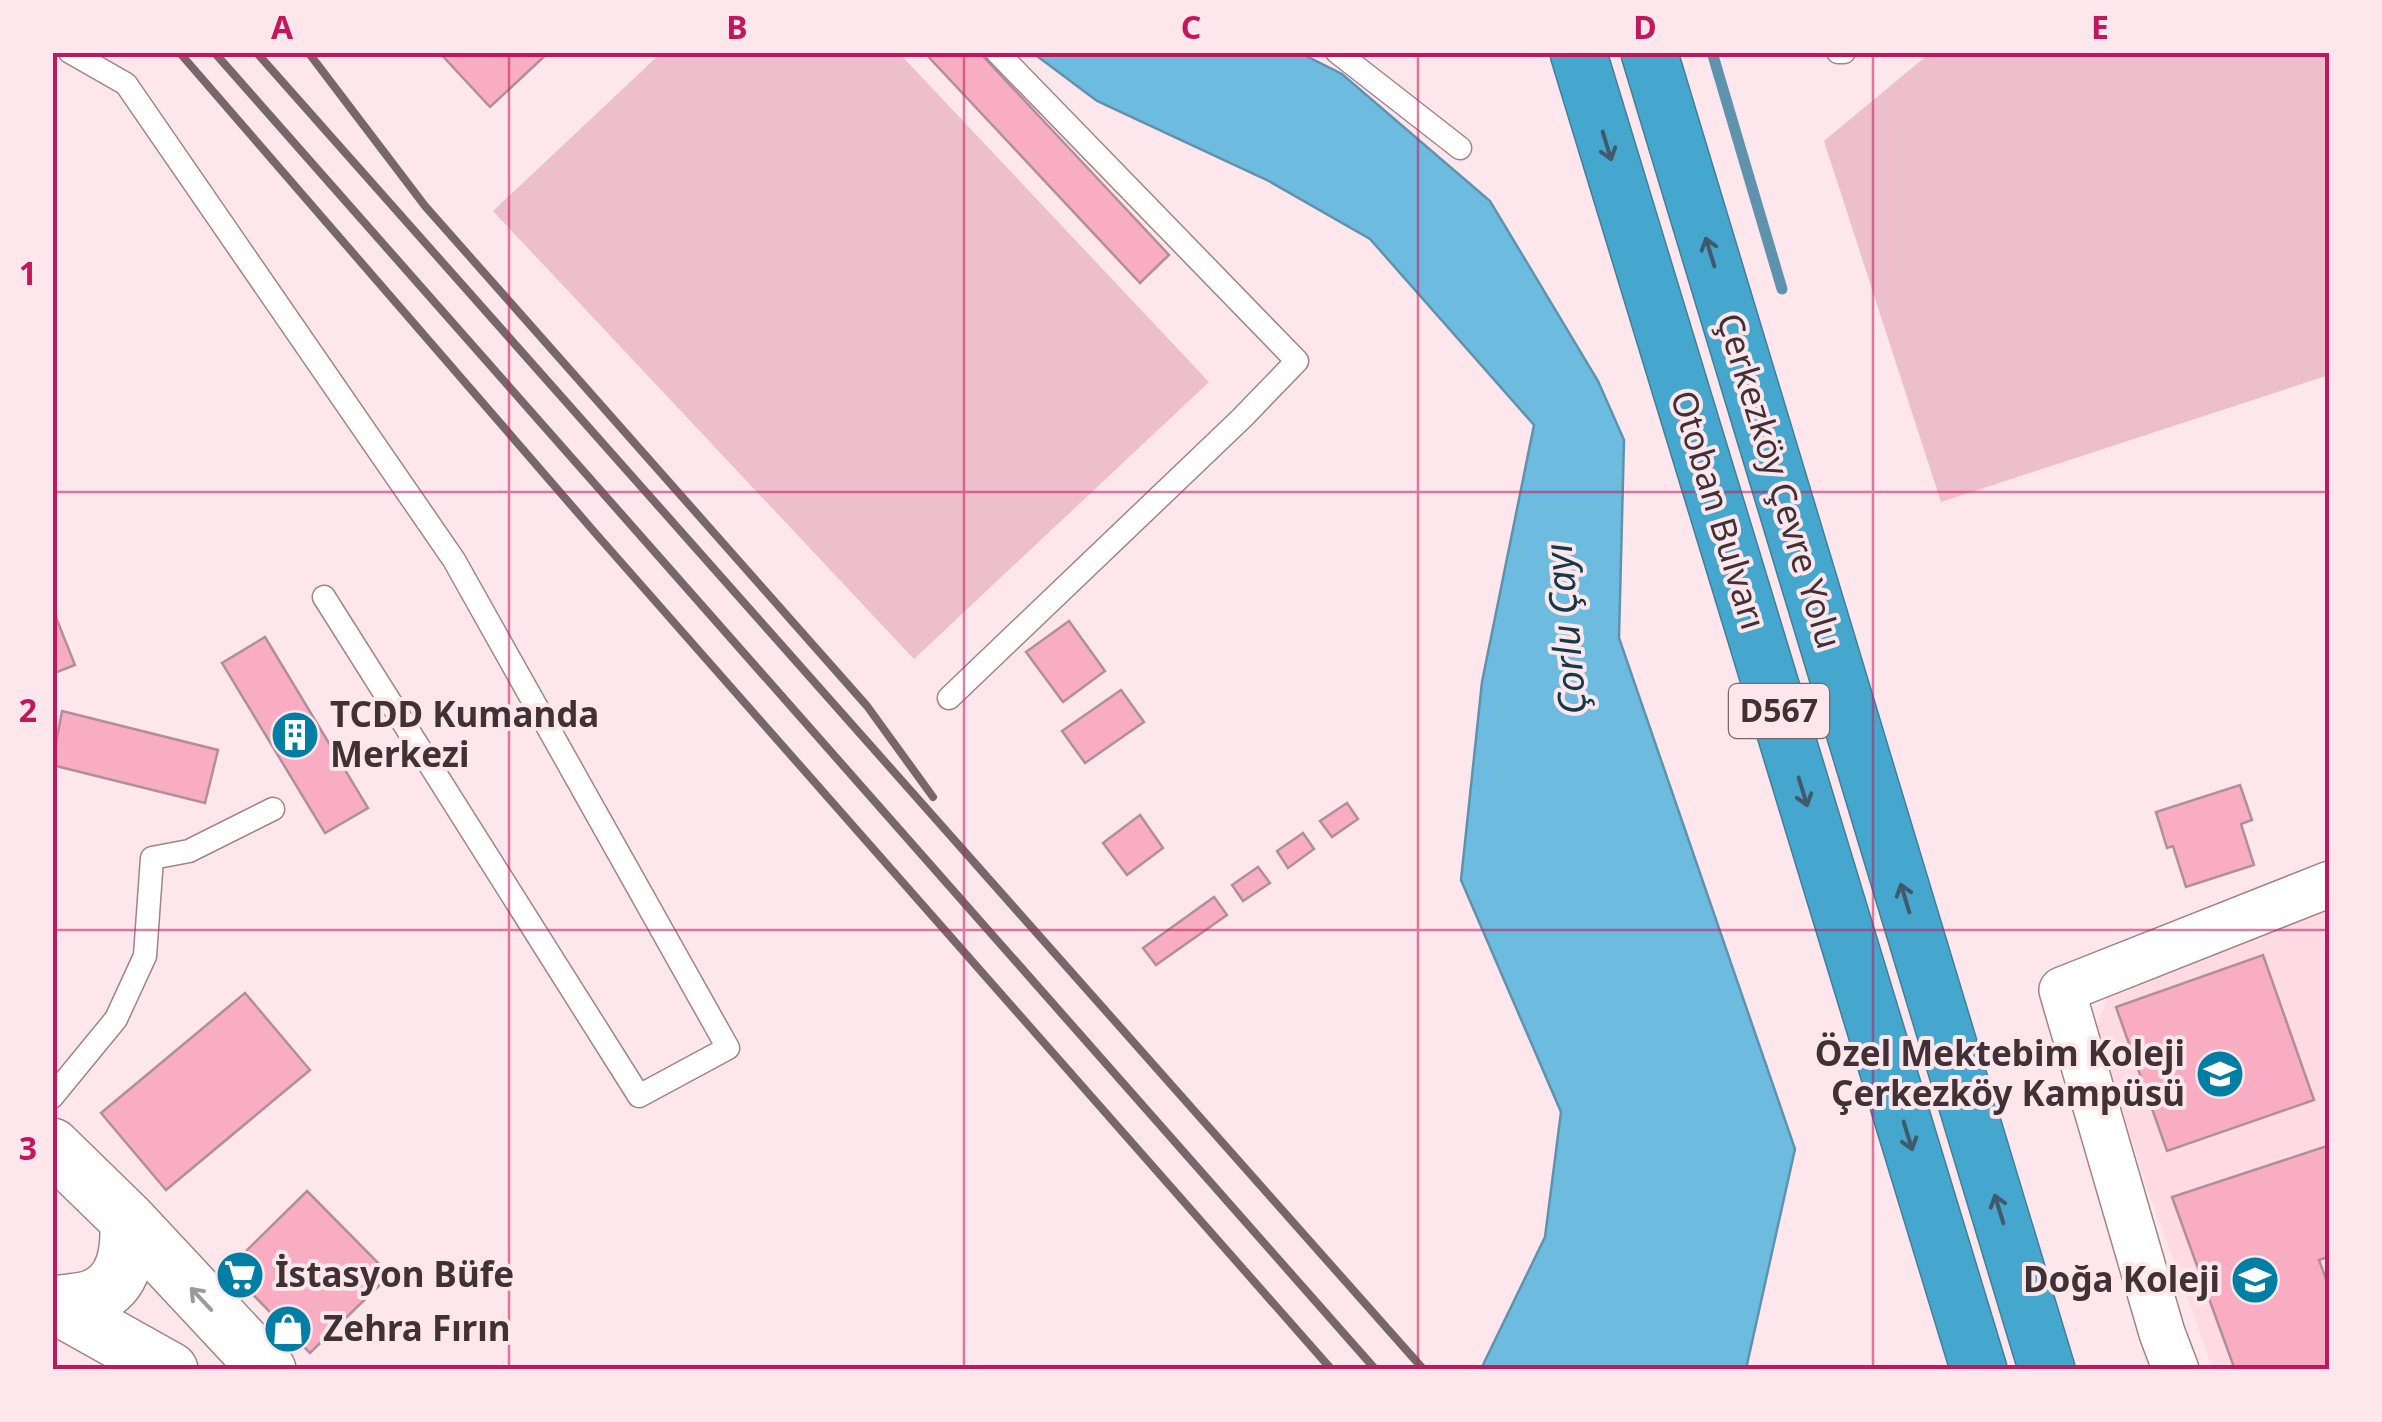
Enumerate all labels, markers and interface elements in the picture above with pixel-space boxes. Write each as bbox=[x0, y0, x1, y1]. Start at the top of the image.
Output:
text: A bbox=[271, 5, 294, 48]
text: B bbox=[726, 5, 748, 48]
text: C bbox=[1181, 5, 1201, 48]
text: D bbox=[1633, 5, 1657, 48]
text: E bbox=[2091, 5, 2109, 48]
one-way arrow bbox=[1599, 130, 1617, 161]
one-way arrow bbox=[1700, 237, 1718, 268]
text: 1 bbox=[19, 251, 37, 294]
street label: Çerkezköy Çevre Yolu bbox=[1707, 307, 1854, 654]
street label: Otoban Bulvarı bbox=[1661, 384, 1778, 635]
water label: Çorlu Çayı bbox=[1531, 541, 1597, 717]
road number: D567 bbox=[1729, 684, 1829, 738]
text: 2 bbox=[19, 688, 37, 731]
place label: TCDD Kumanda Merkezi bbox=[330, 690, 599, 777]
building icon: TCDD Kumanda Merkezi bbox=[269, 709, 321, 761]
one-way arrow bbox=[1795, 775, 1813, 807]
one-way arrow bbox=[1895, 883, 1913, 914]
place label: Özel Mektebim Koleji Çerkezköy Kampüsü bbox=[1815, 1029, 2185, 1116]
school or university icon: Özel Mektebim Koleji Çerkezköy Kampüsü bbox=[2194, 1048, 2246, 1100]
one-way arrow bbox=[1900, 1120, 1918, 1151]
text: 3 bbox=[19, 1126, 37, 1169]
one-way arrow bbox=[1989, 1194, 2007, 1225]
supermarket icon: İstasyon Büfe bbox=[214, 1249, 266, 1301]
place label: İstasyon Büfe bbox=[275, 1250, 514, 1297]
school or university icon: Doğa Koleji bbox=[2229, 1254, 2281, 1306]
place label: Doğa Koleji bbox=[2023, 1255, 2220, 1302]
one-way arrow bbox=[190, 1287, 213, 1312]
shop icon: Zehra Fırın bbox=[262, 1303, 314, 1355]
place label: Zehra Fırın bbox=[323, 1304, 510, 1351]

